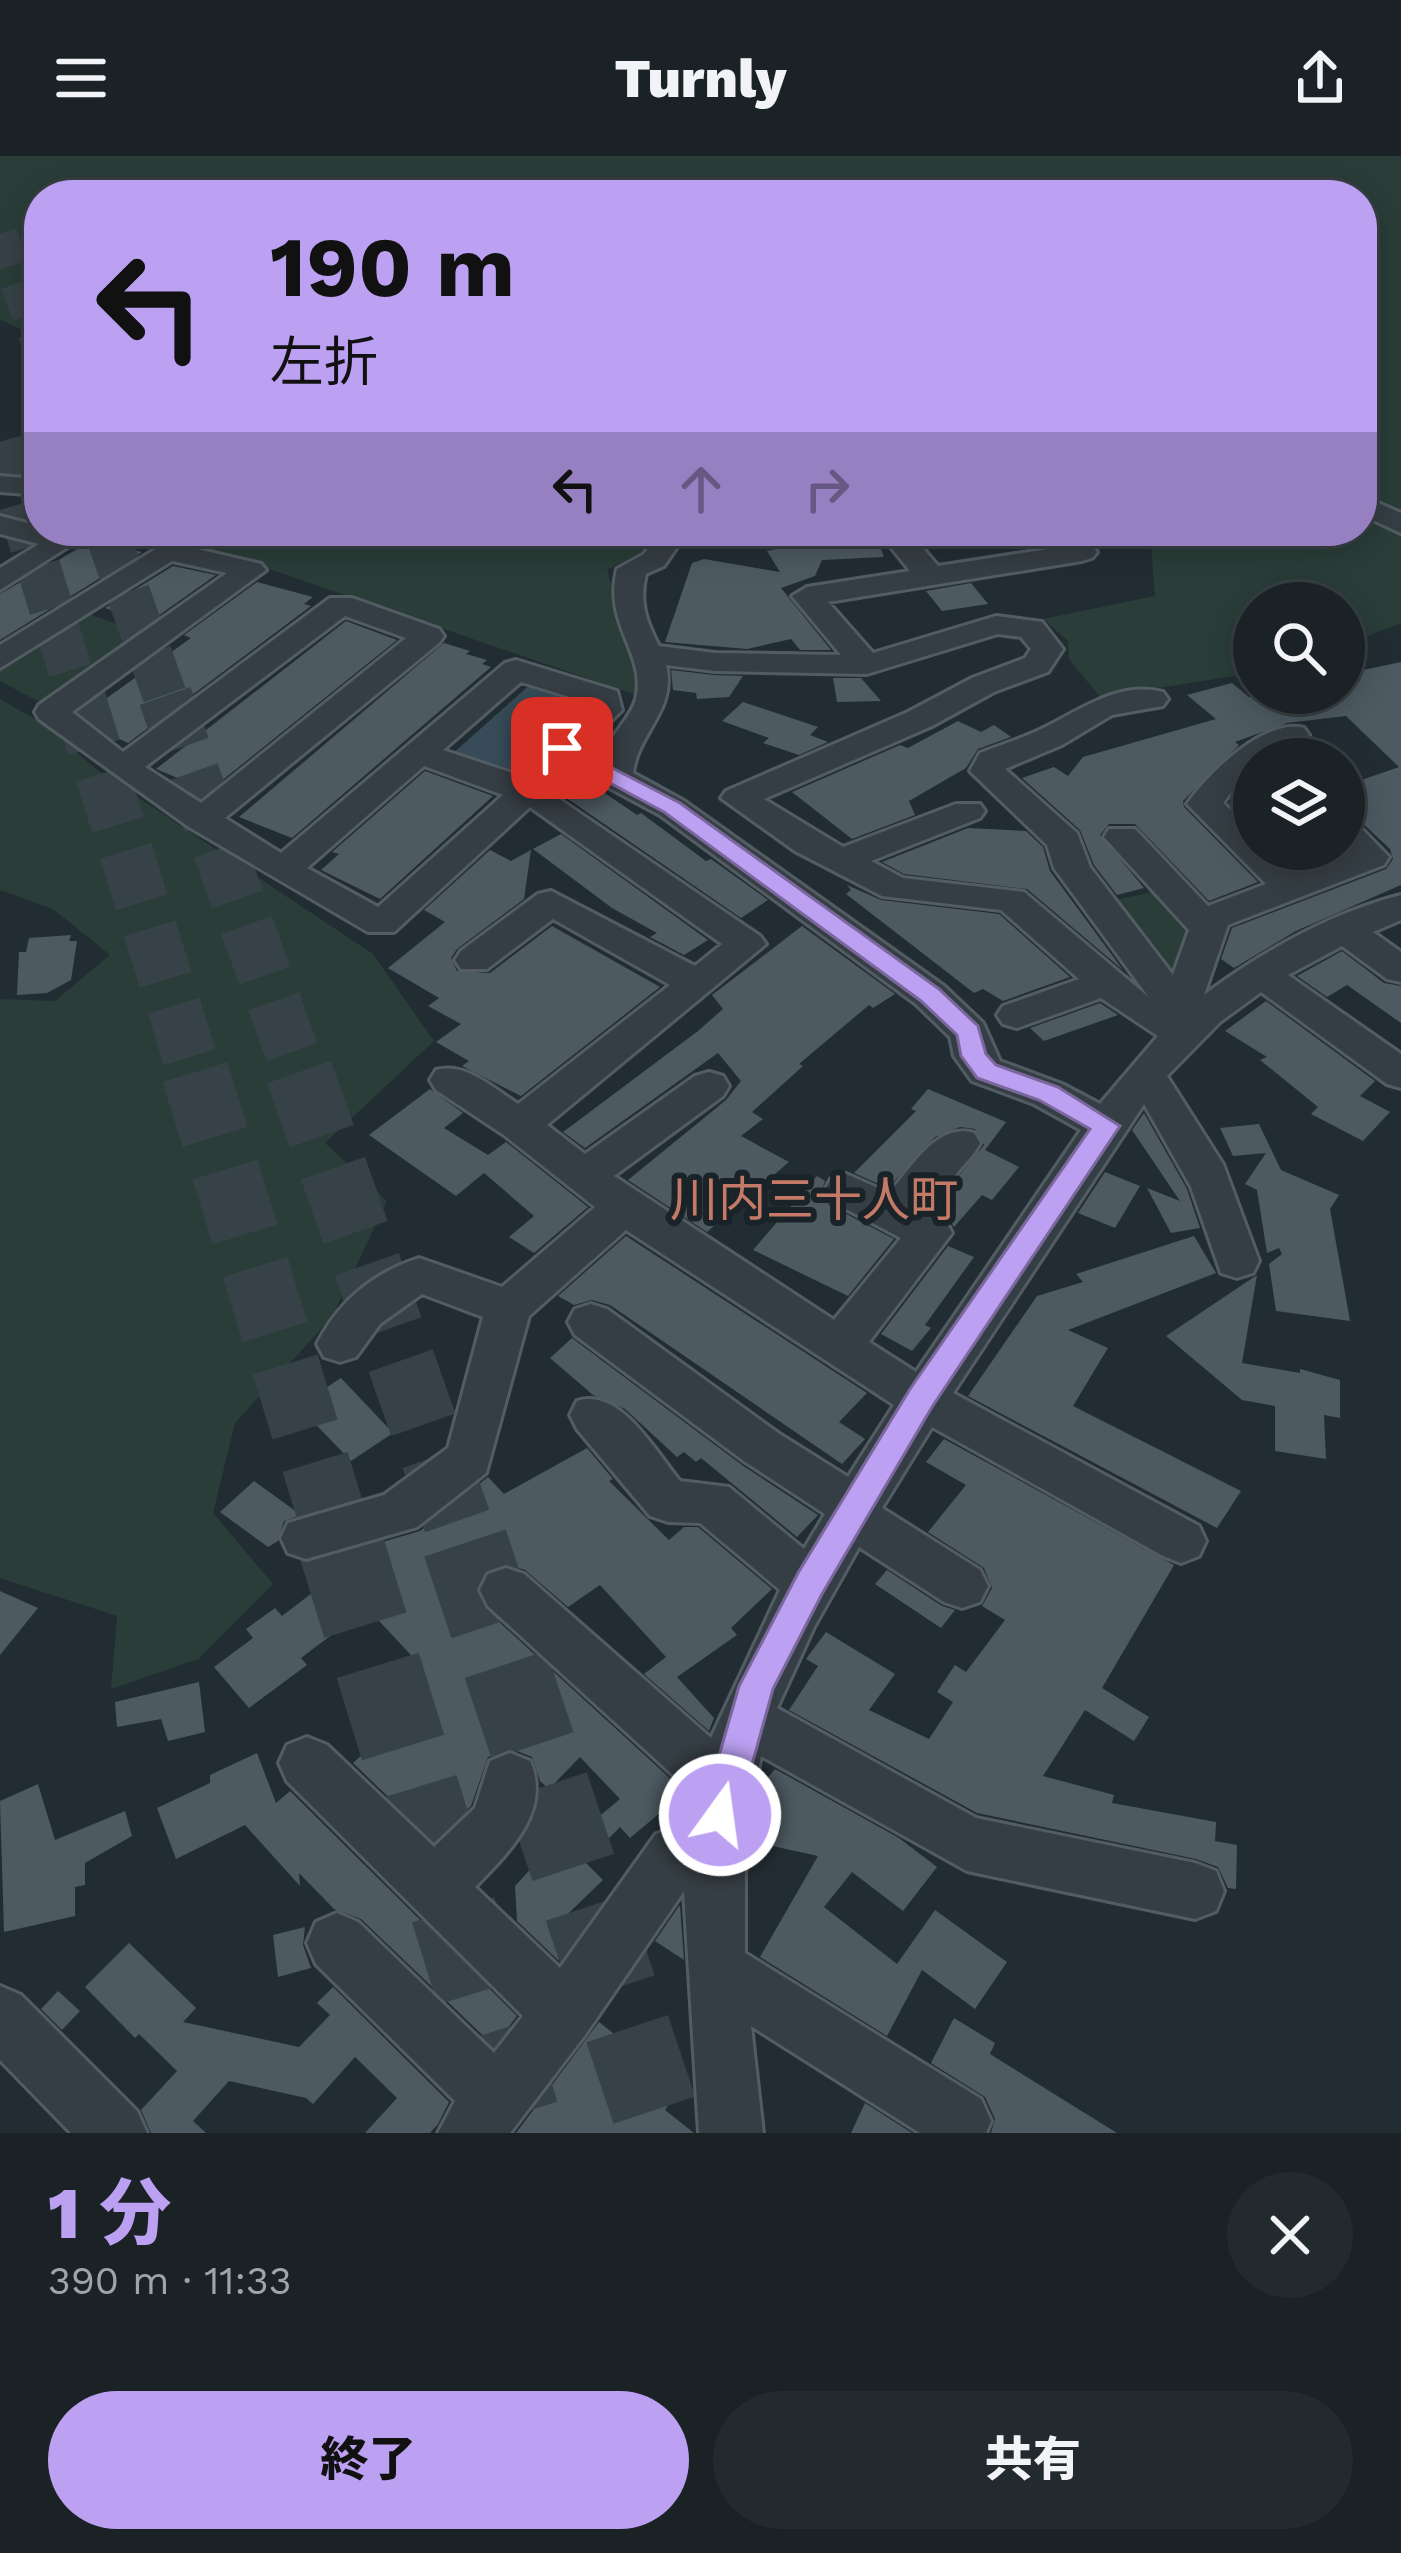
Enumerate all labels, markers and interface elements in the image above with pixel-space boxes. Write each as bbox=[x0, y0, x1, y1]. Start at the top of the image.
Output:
icon: menu bbox=[48, 45, 114, 111]
icon: share bbox=[1287, 45, 1353, 111]
text: Turnly bbox=[614, 47, 787, 110]
text: 190 m bbox=[270, 218, 515, 316]
icon: left bbox=[72, 228, 228, 384]
text: 左折 bbox=[270, 331, 378, 394]
icon: left bbox=[542, 456, 608, 522]
icon: ahead bbox=[668, 456, 734, 522]
icon: right bbox=[794, 456, 860, 522]
map controls bbox=[1233, 582, 1365, 870]
button: search bbox=[1233, 582, 1365, 714]
pin bbox=[511, 697, 613, 799]
icon: arrive bbox=[529, 715, 595, 781]
button: layers bbox=[1233, 738, 1365, 870]
district label: 川内三十人町 bbox=[670, 1171, 958, 1228]
position arrow bbox=[657, 1752, 783, 1878]
text: 1 分 bbox=[48, 2171, 171, 2255]
button: close bbox=[1227, 2172, 1353, 2298]
text: 390 m · 11:33 bbox=[48, 2258, 292, 2303]
button: 終了 bbox=[48, 2391, 689, 2529]
button: 共有 bbox=[713, 2391, 1353, 2529]

